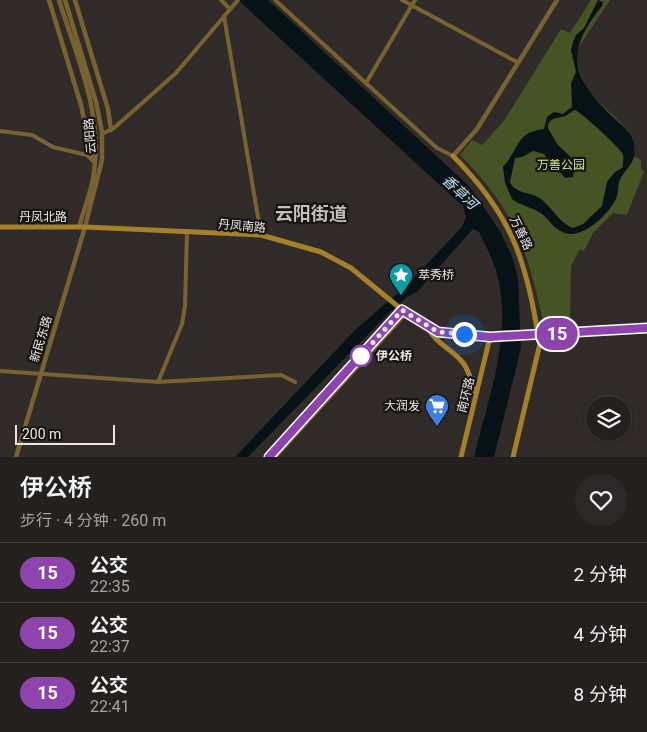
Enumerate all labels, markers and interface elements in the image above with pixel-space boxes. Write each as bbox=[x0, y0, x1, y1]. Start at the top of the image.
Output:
street label: 云阳路 bbox=[81, 117, 99, 155]
park label: 万善公园 bbox=[537, 158, 585, 172]
water label: 香草河 bbox=[439, 172, 483, 214]
district label: 云阳街道 bbox=[275, 203, 347, 224]
street label: 丹凤北路 bbox=[19, 210, 67, 224]
street label: 万善路 bbox=[507, 214, 535, 252]
street label: 丹凤南路 bbox=[217, 217, 267, 235]
place icon: 萃秀桥 bbox=[388, 262, 414, 296]
place label: 萃秀桥 bbox=[418, 268, 454, 282]
street label: 新民东路 bbox=[27, 314, 55, 364]
line badge: 15 bbox=[534, 318, 580, 350]
your location bbox=[452, 322, 477, 347]
text: 15 bbox=[547, 323, 567, 344]
marker: 伊公桥 bbox=[350, 345, 372, 367]
place label: 伊公桥 bbox=[376, 349, 412, 363]
street label: 南环路 bbox=[455, 376, 477, 414]
supermarket icon: 大润发 bbox=[424, 393, 450, 427]
map controls bbox=[586, 396, 631, 441]
button: layers bbox=[586, 396, 631, 441]
place label: 大润发 bbox=[384, 399, 420, 413]
scale bar bbox=[15, 422, 115, 445]
text: 200 m bbox=[22, 426, 61, 442]
text: 伊公桥 bbox=[20, 474, 92, 502]
button: heart bbox=[575, 474, 627, 526]
text: 步行 · 4 分钟 · 260 m bbox=[20, 511, 166, 530]
text: 公交 bbox=[90, 554, 128, 577]
text: 15 bbox=[37, 562, 58, 583]
text: 2 分钟 bbox=[574, 563, 627, 586]
text: 22:35 bbox=[90, 577, 130, 596]
text: 公交 bbox=[90, 614, 128, 637]
text: 15 bbox=[37, 622, 58, 643]
text: 4 分钟 bbox=[574, 623, 627, 646]
text: 22:37 bbox=[90, 637, 130, 656]
text: 公交 bbox=[90, 674, 128, 697]
text: 15 bbox=[37, 682, 58, 703]
text: 8 分钟 bbox=[574, 683, 627, 706]
text: 22:41 bbox=[90, 697, 130, 716]

